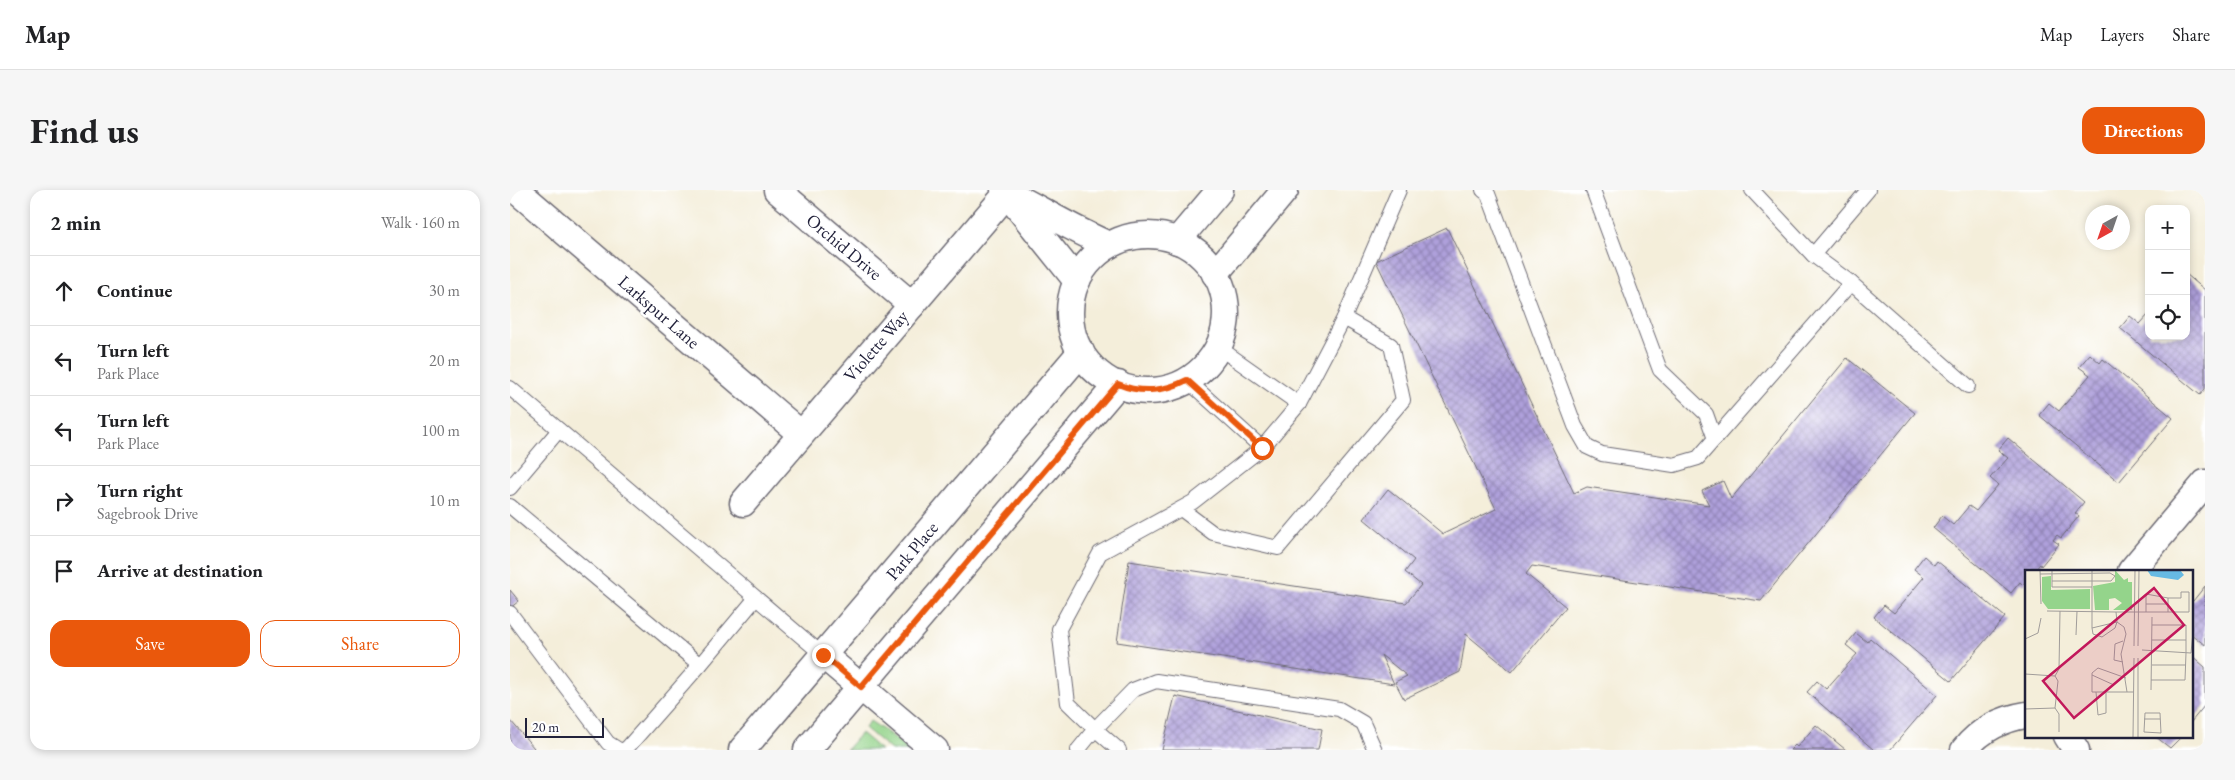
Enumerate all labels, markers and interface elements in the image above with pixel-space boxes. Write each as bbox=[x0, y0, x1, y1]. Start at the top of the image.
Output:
text: Map bbox=[25, 19, 70, 50]
text: Map bbox=[2040, 23, 2072, 46]
text: Layers bbox=[2100, 23, 2144, 46]
text: Share bbox=[2172, 23, 2210, 46]
button: Directions bbox=[2082, 107, 2205, 154]
text: Find us bbox=[30, 108, 139, 153]
north arrow bbox=[2085, 205, 2130, 250]
map controls bbox=[2145, 205, 2190, 340]
button: + bbox=[2145, 205, 2190, 250]
street label: Orchid Drive bbox=[802, 208, 887, 285]
text: 2 min bbox=[50, 209, 101, 236]
text: Walk · 160 m bbox=[381, 212, 460, 233]
button: − bbox=[2145, 250, 2190, 295]
street label: Larkspur Lane bbox=[614, 270, 705, 353]
icon: ahead bbox=[50, 277, 78, 305]
text: Continue bbox=[97, 278, 172, 303]
text: 30 m bbox=[429, 280, 460, 301]
button: locate bbox=[2145, 295, 2190, 340]
street label: Violette Way bbox=[838, 305, 913, 386]
text: Turn left bbox=[97, 338, 169, 363]
icon: left bbox=[50, 347, 78, 375]
text: 20 m bbox=[429, 350, 460, 371]
text: Park Place bbox=[97, 363, 159, 384]
text: Turn left bbox=[97, 408, 169, 433]
icon: left bbox=[50, 417, 78, 445]
text: 100 m bbox=[421, 420, 460, 441]
text: Park Place bbox=[97, 433, 159, 454]
route start bbox=[1251, 437, 1274, 460]
text: Turn right bbox=[97, 478, 183, 503]
icon: right bbox=[50, 487, 78, 515]
text: 10 m bbox=[429, 490, 460, 511]
text: Sagebrook Drive bbox=[97, 503, 198, 524]
street label: Park Place bbox=[880, 517, 943, 585]
icon: arrive bbox=[50, 557, 78, 585]
text: Arrive at destination bbox=[97, 558, 263, 583]
inset map bbox=[2025, 570, 2192, 738]
button: Save bbox=[50, 620, 250, 667]
button: Share bbox=[260, 620, 460, 667]
route end bbox=[812, 644, 835, 667]
scale bar bbox=[525, 715, 604, 738]
text: 20 m bbox=[532, 718, 559, 736]

